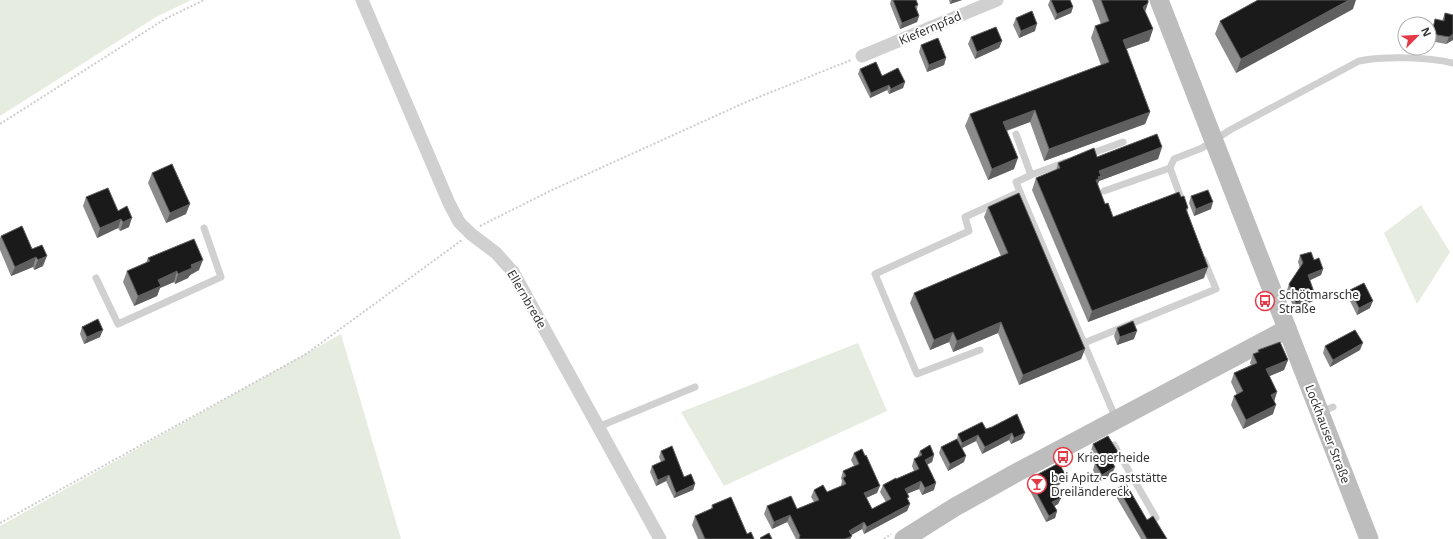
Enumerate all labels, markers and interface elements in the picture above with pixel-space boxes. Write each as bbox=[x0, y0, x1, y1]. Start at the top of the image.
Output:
street label: Kiefernpfad bbox=[896, 7, 964, 49]
north arrow bbox=[1397, 16, 1437, 56]
text: N bbox=[1418, 25, 1435, 39]
street label: Ellernbrede bbox=[503, 267, 551, 332]
place label: Schötmarsche Straße bbox=[1279, 286, 1359, 317]
bus stop icon: Schötmarsche Straße bbox=[1254, 290, 1276, 312]
street label: Lockhauser Straße bbox=[1301, 382, 1355, 486]
bus stop icon: Kriegerheide bbox=[1052, 446, 1074, 468]
place label: Kriegerheide bbox=[1077, 449, 1150, 466]
place label: bei Apitz - Gaststätte Dreiländereck bbox=[1051, 469, 1168, 500]
bar icon: bei Apitz - Gaststätte Dreiländereck bbox=[1026, 473, 1048, 495]

